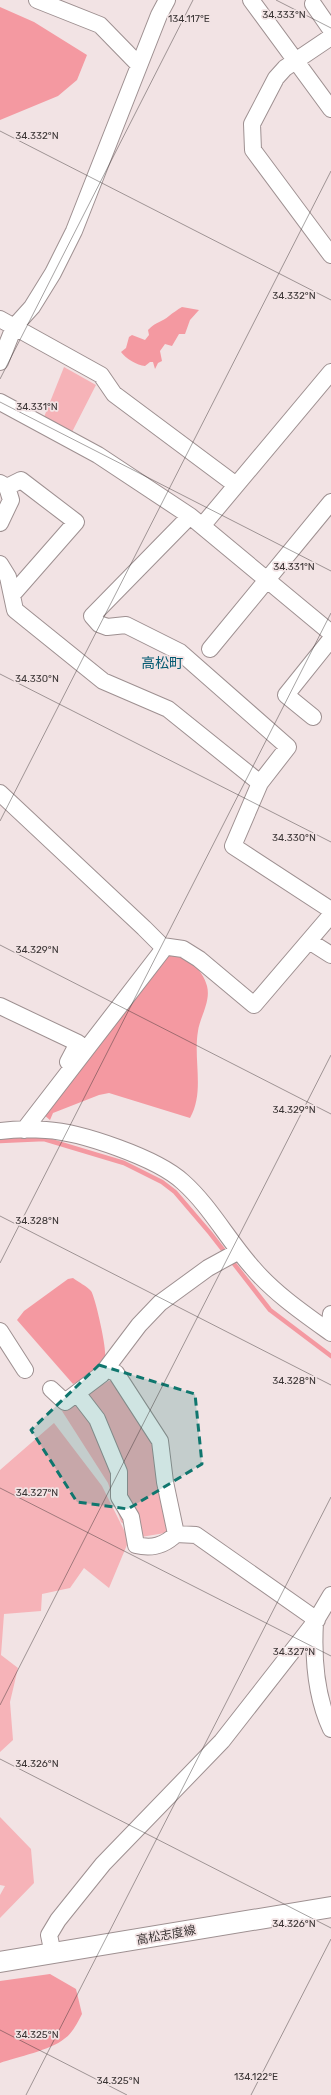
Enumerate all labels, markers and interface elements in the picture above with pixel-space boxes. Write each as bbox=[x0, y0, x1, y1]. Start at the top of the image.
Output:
text: 34.333°N bbox=[262, 9, 306, 21]
text: 134.117°E bbox=[168, 13, 210, 25]
text: 34.332°N bbox=[15, 130, 59, 142]
text: 34.332°N bbox=[272, 290, 316, 302]
text: 34.331°N bbox=[16, 401, 58, 413]
text: 34.331°N bbox=[273, 561, 315, 573]
district label: 高松町 bbox=[141, 655, 183, 672]
text: 34.330°N bbox=[15, 673, 59, 685]
text: 34.330°N bbox=[272, 832, 316, 844]
text: 34.329°N bbox=[15, 944, 59, 956]
text: 34.329°N bbox=[272, 1104, 316, 1116]
text: 34.328°N bbox=[15, 1215, 59, 1227]
text: 34.328°N bbox=[272, 1375, 316, 1387]
text: 34.327°N bbox=[16, 1487, 58, 1499]
text: 34.327°N bbox=[273, 1646, 315, 1658]
text: 34.326°N bbox=[15, 1758, 59, 1770]
text: 34.326°N bbox=[272, 1918, 316, 1930]
street label: 高松志度線 bbox=[135, 1923, 197, 1947]
text: 34.325°N bbox=[15, 2029, 59, 2041]
text: 134.122°E bbox=[234, 2071, 278, 2083]
text: 34.325°N bbox=[96, 2075, 140, 2087]

